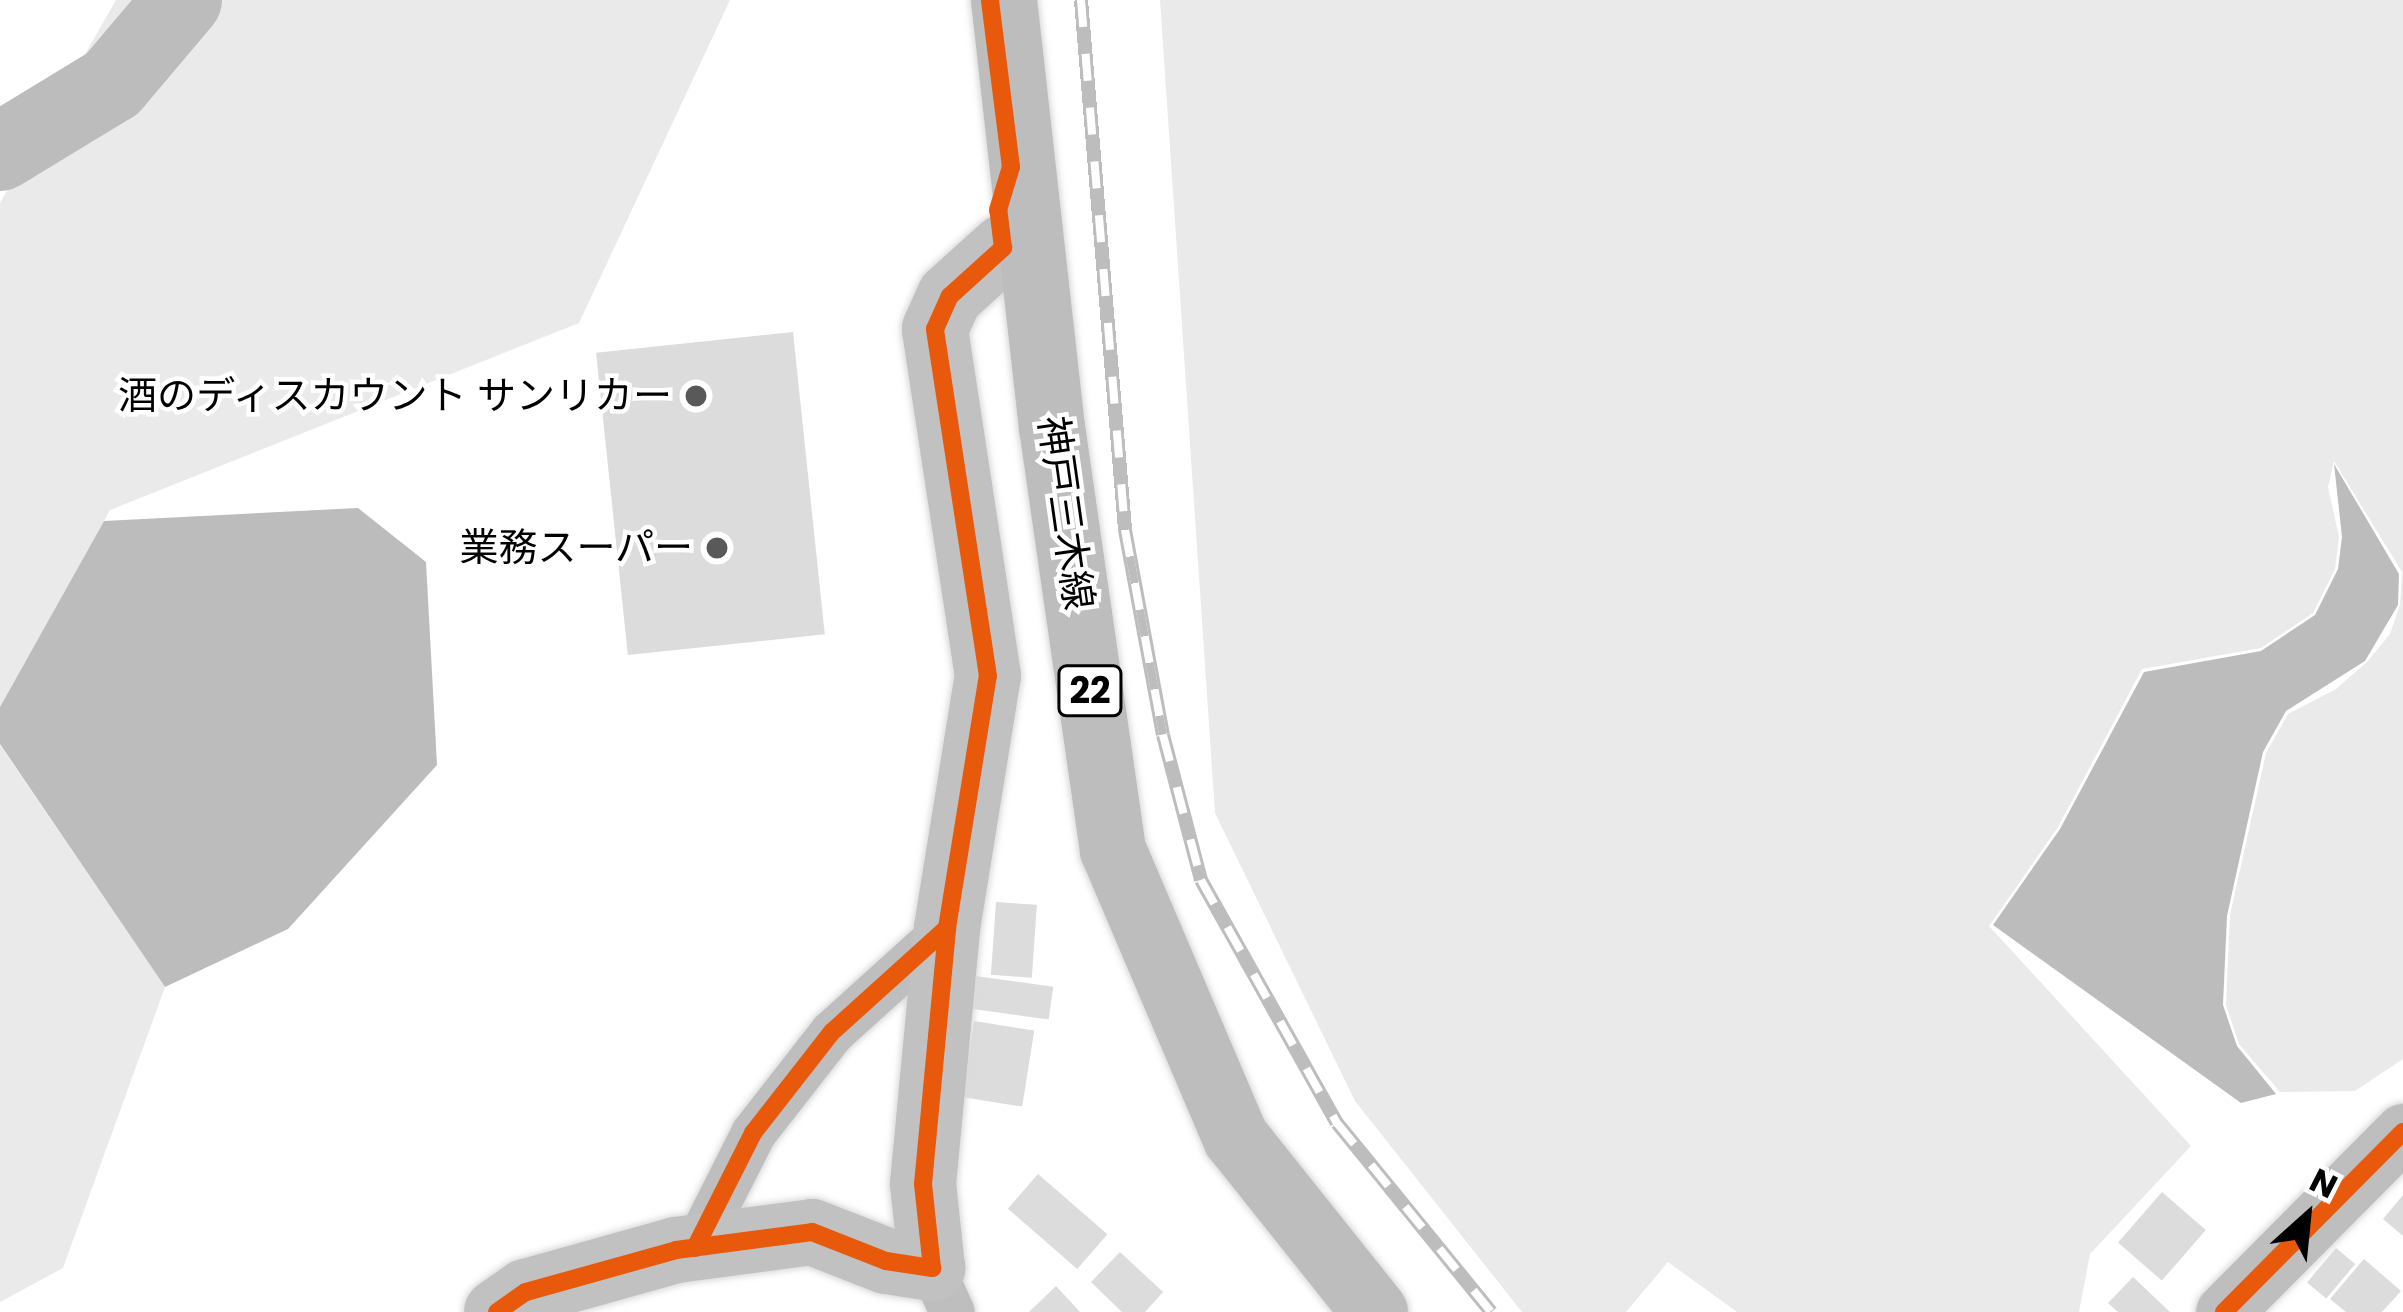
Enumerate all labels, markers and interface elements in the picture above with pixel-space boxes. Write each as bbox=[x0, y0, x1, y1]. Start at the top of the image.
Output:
place label: 酒のディスカウント サンリカー bbox=[116, 373, 672, 419]
marker: 酒のディスカウント サンリカー bbox=[683, 383, 709, 409]
street label: 神戸三木線 bbox=[1028, 413, 1102, 613]
place label: 業務スーパー bbox=[459, 525, 693, 571]
marker: 業務スーパー bbox=[704, 535, 730, 561]
road number: 22 bbox=[1057, 661, 1123, 721]
north arrow bbox=[2247, 1156, 2367, 1276]
text: N bbox=[2302, 1157, 2345, 1210]

